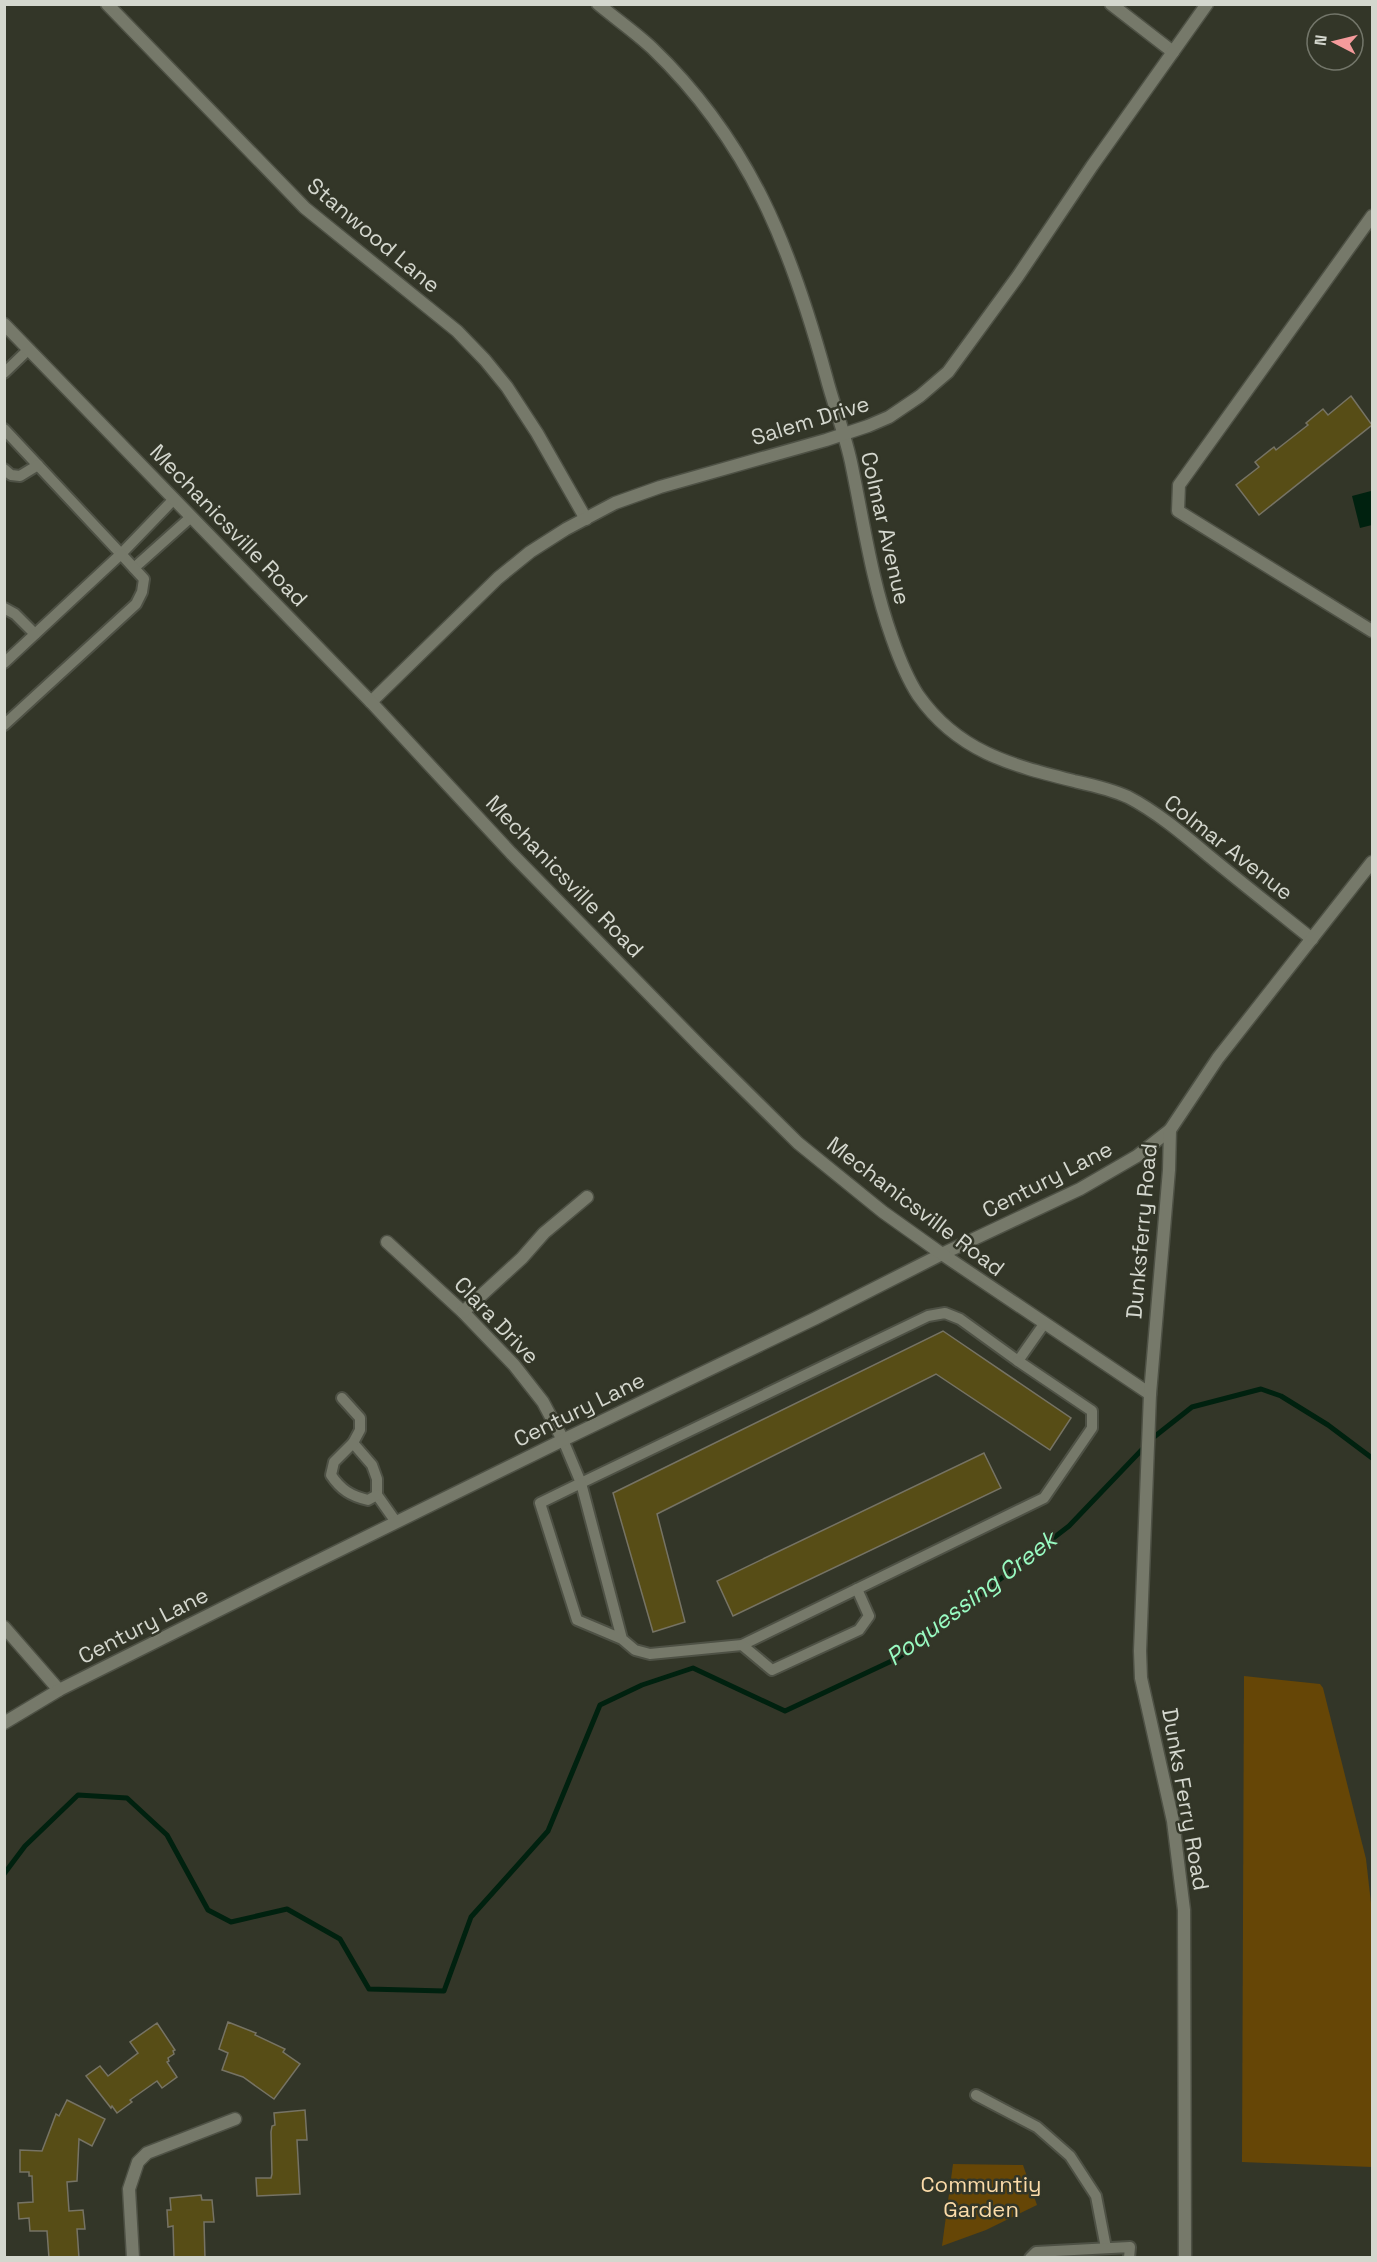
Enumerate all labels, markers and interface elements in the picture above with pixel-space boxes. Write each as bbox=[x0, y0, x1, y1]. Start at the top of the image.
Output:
north arrow bbox=[1305, 12, 1365, 72]
text: N bbox=[1310, 34, 1332, 47]
street label: Stanwood Lane bbox=[302, 171, 446, 299]
street label: Salem Drive bbox=[748, 389, 872, 451]
street label: Mechanicsville Road bbox=[144, 438, 314, 612]
street label: Colmar Avenue bbox=[855, 449, 917, 607]
street label: Colmar Avenue bbox=[1159, 788, 1299, 906]
street label: Mechanicsville Road bbox=[480, 789, 650, 963]
street label: Mechanicsville Road bbox=[822, 1130, 1010, 1282]
street label: Century Lane bbox=[977, 1134, 1117, 1224]
street label: Dunksferry Road bbox=[1119, 1142, 1163, 1320]
street label: Clara Drive bbox=[448, 1270, 546, 1370]
street label: Century Lane bbox=[509, 1365, 649, 1453]
water label: Poquessing Creek bbox=[879, 1522, 1065, 1672]
street label: Century Lane bbox=[73, 1580, 213, 1670]
street label: Dunks Ferry Road bbox=[1156, 1706, 1216, 1892]
park label: Communtiy Garden bbox=[920, 2170, 1042, 2223]

